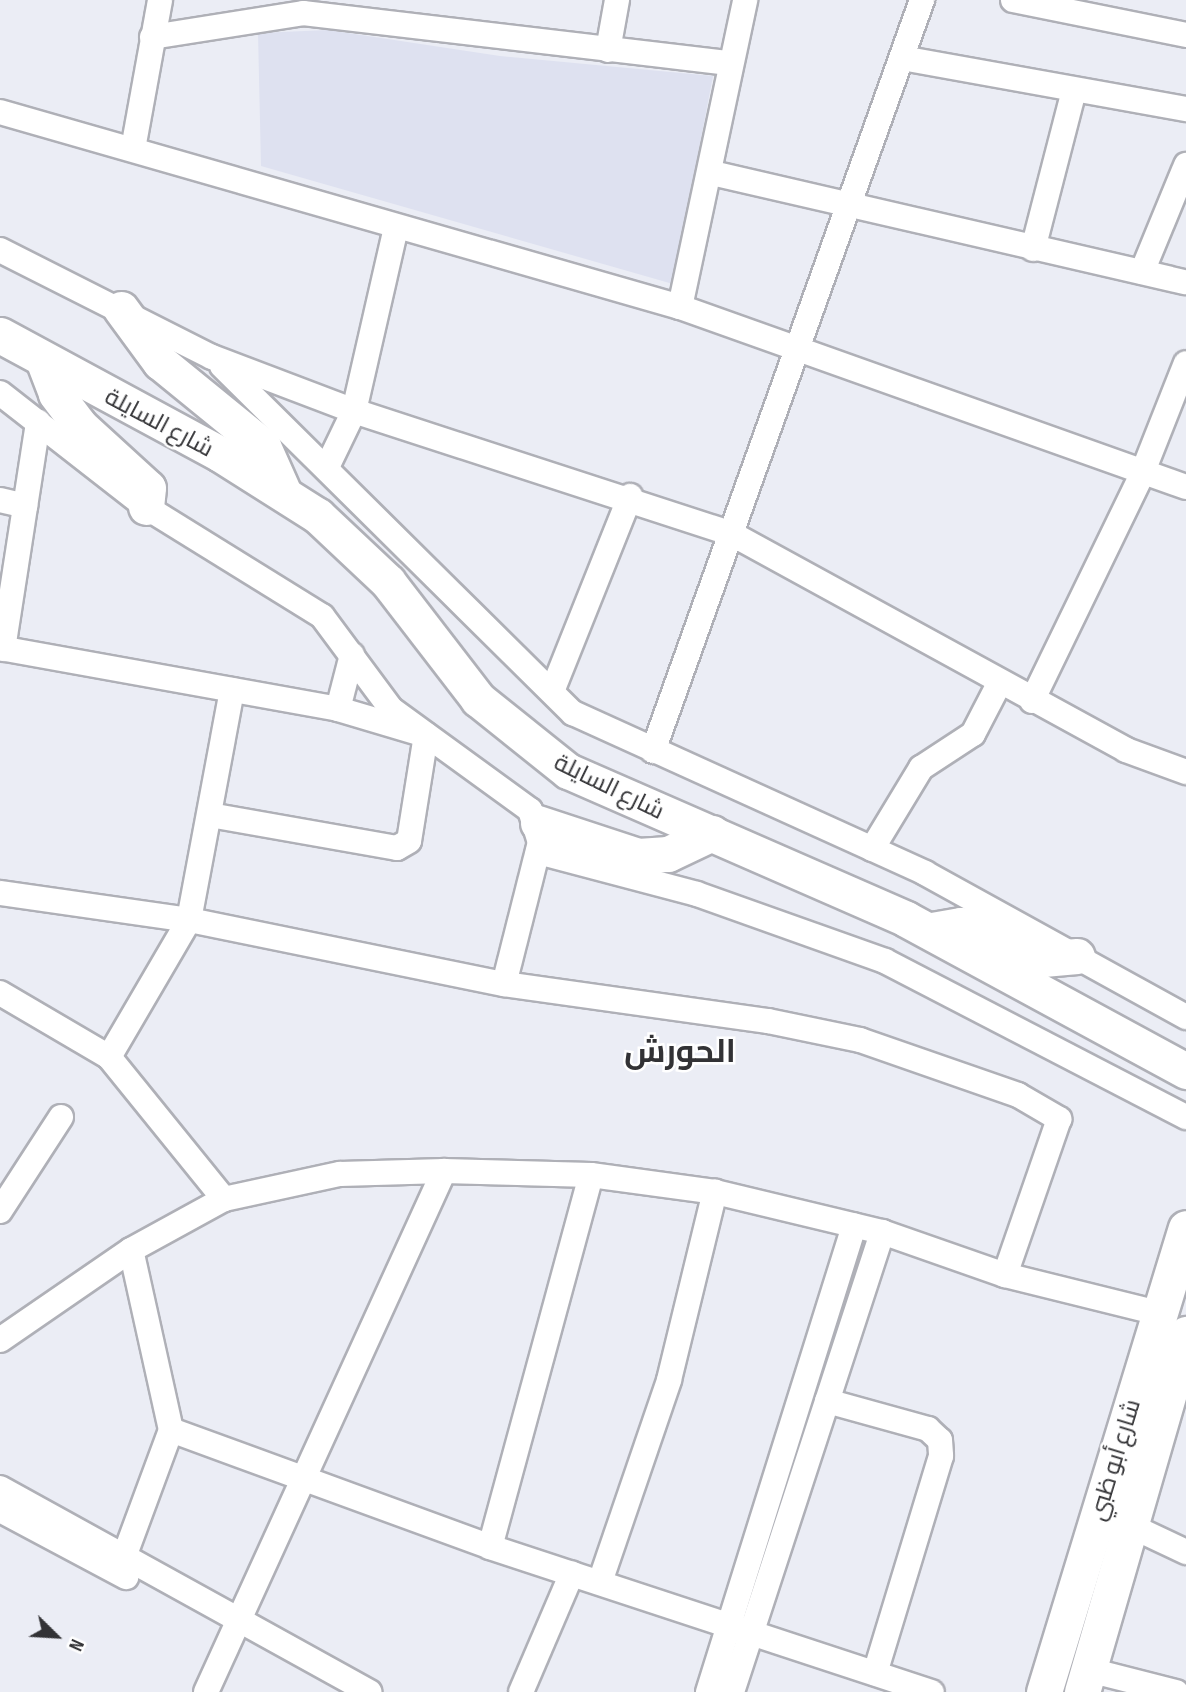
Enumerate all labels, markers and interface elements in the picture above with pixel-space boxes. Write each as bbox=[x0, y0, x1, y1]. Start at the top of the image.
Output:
street label: شارع السايلة bbox=[100, 382, 218, 464]
street label: شارع السايلة bbox=[549, 748, 669, 826]
district label: الحورش bbox=[624, 1034, 736, 1072]
street label: شارع أبو ظبي bbox=[1083, 1396, 1147, 1524]
north arrow bbox=[21, 1601, 91, 1671]
text: N bbox=[63, 1635, 88, 1654]

